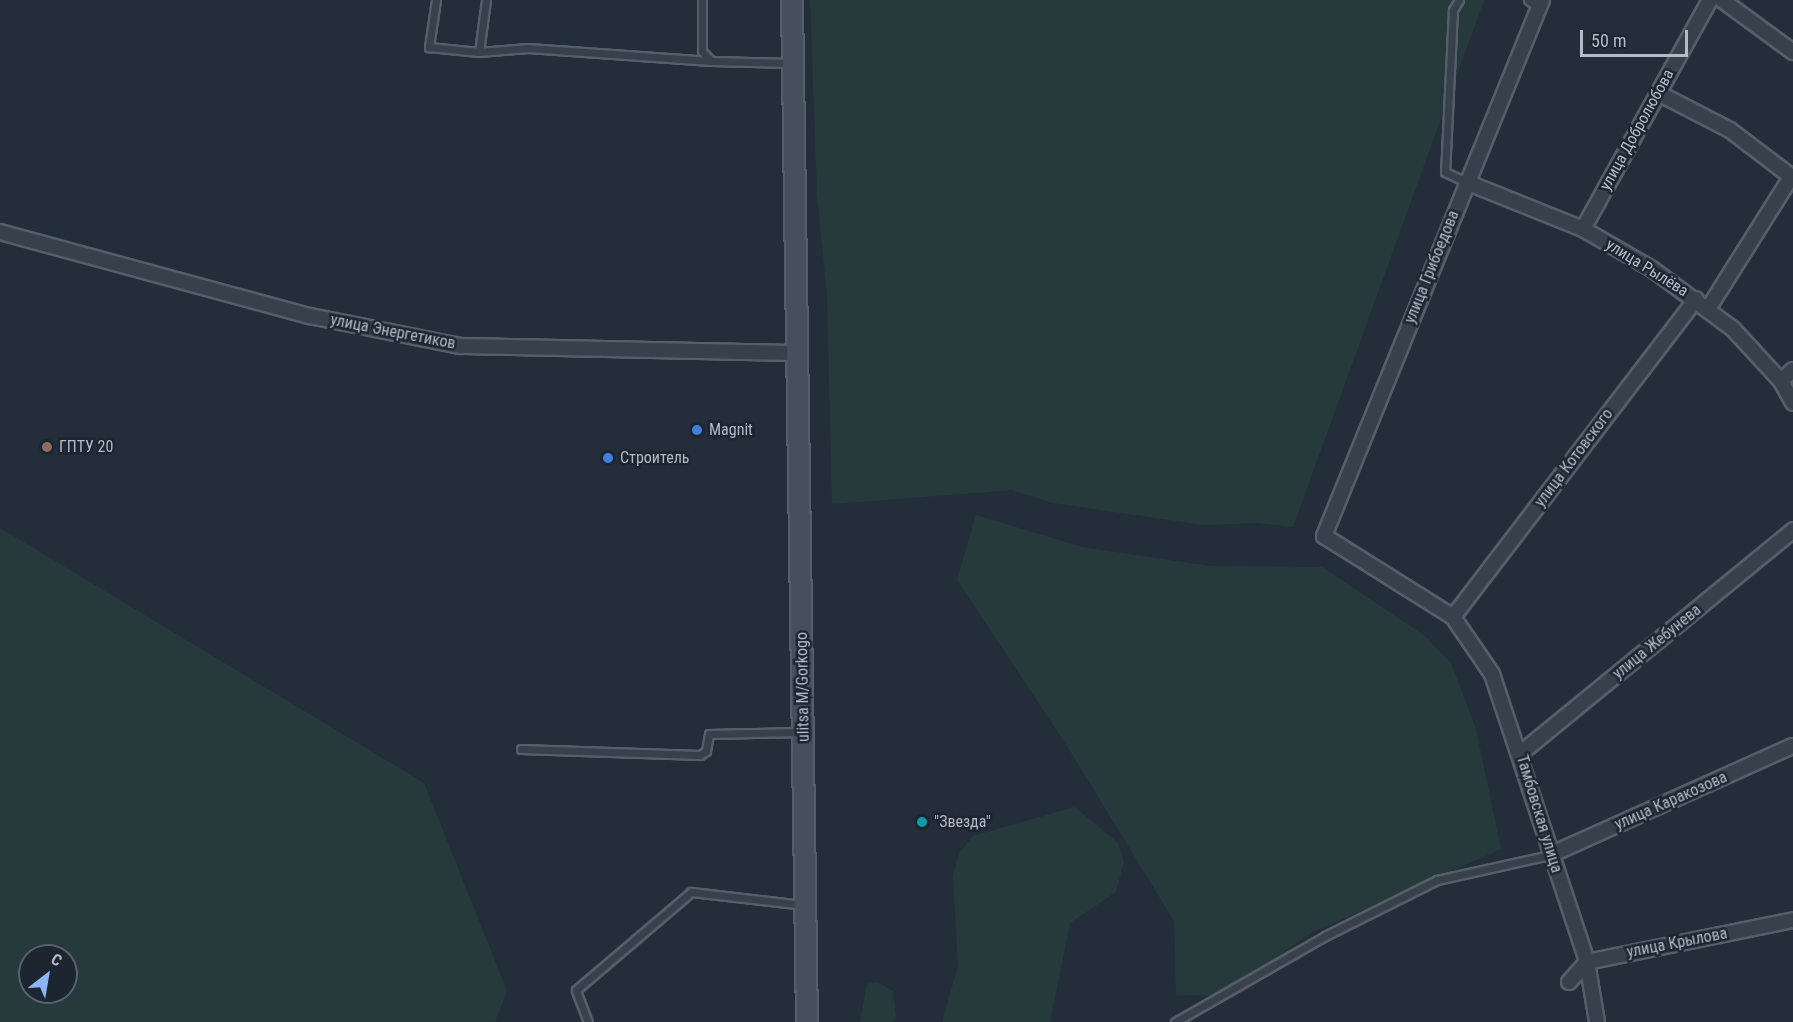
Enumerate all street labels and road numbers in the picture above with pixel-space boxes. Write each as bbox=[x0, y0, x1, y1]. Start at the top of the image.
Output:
street label: улица Добролюбова bbox=[1596, 66, 1678, 194]
street label: улица Грибоедова bbox=[1401, 208, 1463, 326]
street label: улица Рылёва bbox=[1602, 235, 1692, 301]
street label: улица Энергетиков bbox=[329, 310, 457, 354]
street label: улица Котовского bbox=[1531, 405, 1617, 511]
street label: улица Жебунева bbox=[1609, 601, 1705, 683]
street label: ulitsa M/Gorkogo bbox=[792, 632, 814, 742]
street label: Тамбовская улица bbox=[1512, 753, 1566, 875]
street label: улица Каракозова bbox=[1612, 768, 1730, 834]
street label: улица Крылова bbox=[1625, 924, 1729, 962]

